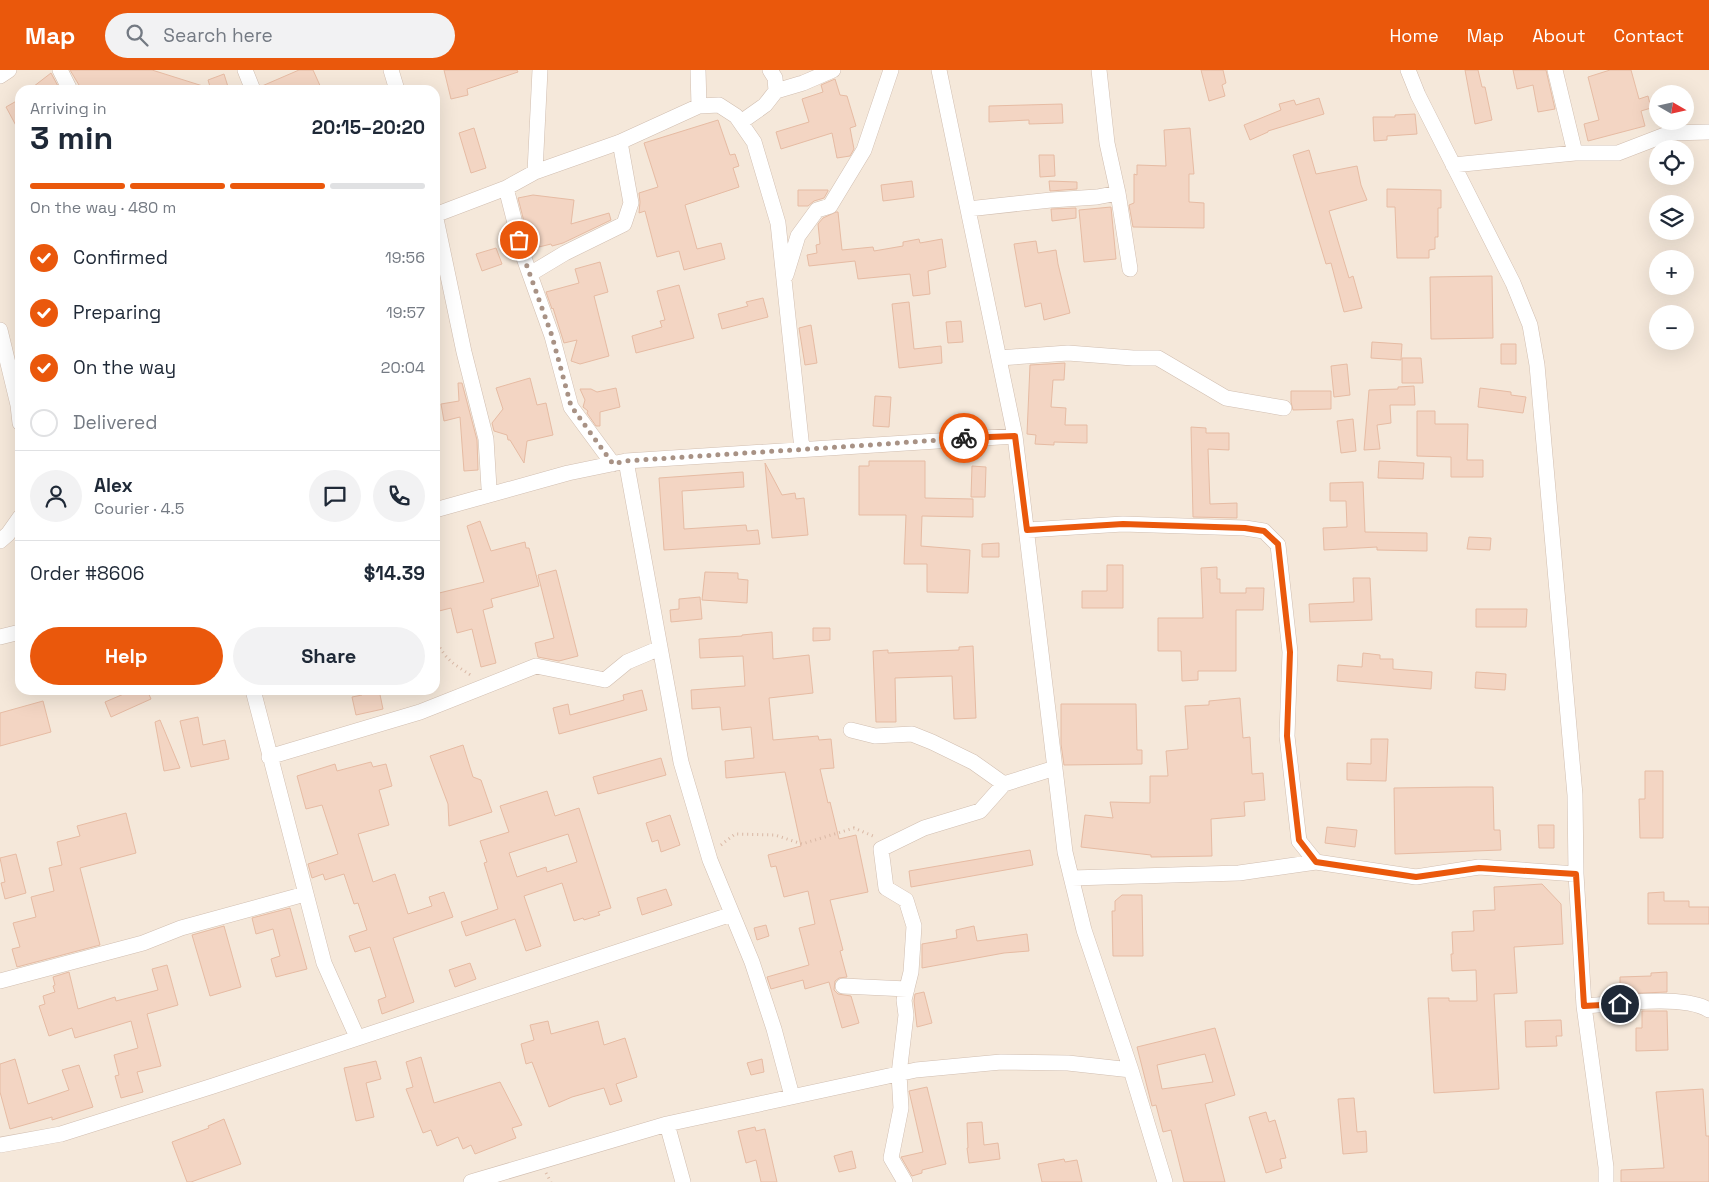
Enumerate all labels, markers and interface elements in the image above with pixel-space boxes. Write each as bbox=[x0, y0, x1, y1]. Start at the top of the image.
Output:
search box bbox=[105, 13, 455, 58]
text: Map bbox=[25, 20, 75, 51]
icon: search bbox=[123, 21, 151, 49]
text: Search here bbox=[163, 23, 273, 48]
text: Home bbox=[1390, 24, 1439, 47]
text: Map bbox=[1467, 24, 1504, 47]
text: About bbox=[1532, 24, 1586, 47]
text: Contact bbox=[1614, 24, 1684, 47]
north arrow bbox=[1649, 85, 1694, 130]
map controls bbox=[1649, 85, 1694, 350]
text: Arriving in bbox=[30, 98, 107, 119]
text: 20:15–20:20 bbox=[312, 115, 425, 140]
text: 3 min bbox=[30, 118, 113, 158]
button: locate bbox=[1649, 140, 1694, 185]
button: layers bbox=[1649, 195, 1694, 240]
text: On the way · 480 m bbox=[30, 197, 176, 218]
pin bbox=[498, 219, 540, 261]
icon: bag bbox=[505, 226, 533, 254]
icon: check bbox=[30, 244, 58, 272]
text: Confirmed bbox=[73, 245, 168, 270]
text: 19:56 bbox=[385, 247, 425, 268]
button: + bbox=[1649, 250, 1694, 295]
icon: check bbox=[30, 299, 58, 327]
text: Preparing bbox=[73, 300, 161, 325]
text: 19:57 bbox=[386, 302, 425, 323]
button: − bbox=[1649, 305, 1694, 350]
icon: check bbox=[30, 354, 58, 382]
text: On the way bbox=[73, 355, 176, 380]
text: 20:04 bbox=[381, 357, 425, 378]
text: Delivered bbox=[73, 410, 158, 435]
courier bbox=[939, 413, 989, 463]
icon: bike bbox=[950, 424, 978, 452]
button: person bbox=[30, 470, 82, 522]
button: chat bbox=[309, 470, 361, 522]
button: phone bbox=[373, 470, 425, 522]
text: Alex bbox=[94, 473, 133, 498]
text: Courier · 4.5 bbox=[94, 498, 184, 519]
text: Order #8606 bbox=[30, 561, 144, 586]
text: $14.39 bbox=[364, 561, 425, 586]
button: Help bbox=[30, 627, 223, 685]
button: Share bbox=[233, 627, 425, 685]
pin bbox=[1599, 983, 1641, 1025]
icon: home bbox=[1606, 990, 1634, 1018]

